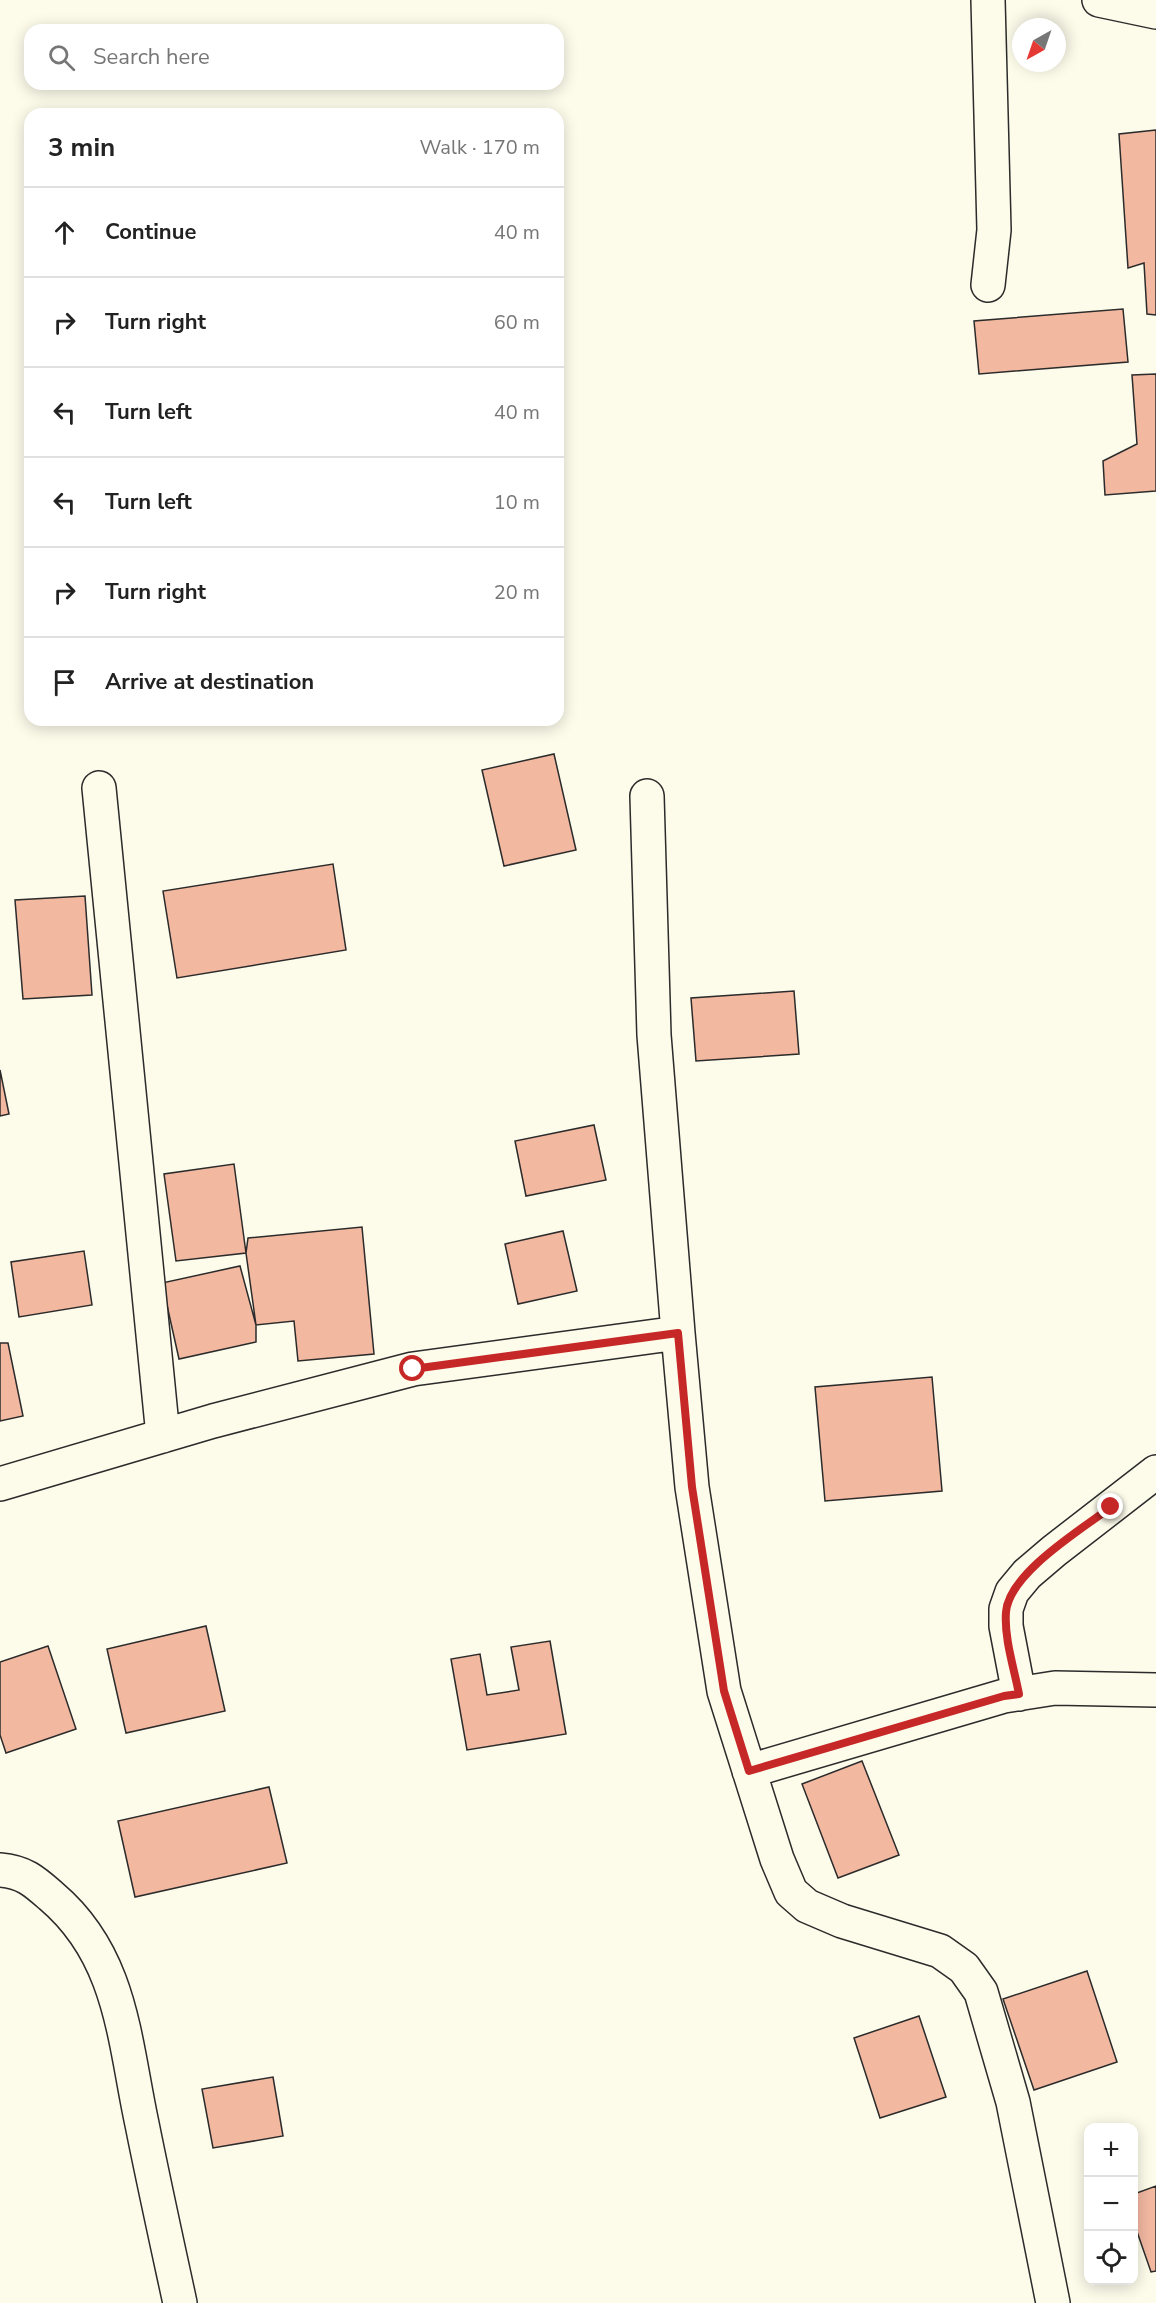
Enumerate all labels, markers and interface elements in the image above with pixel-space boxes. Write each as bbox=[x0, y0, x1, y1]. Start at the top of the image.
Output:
north arrow bbox=[1012, 18, 1066, 72]
search box bbox=[24, 24, 564, 90]
icon: search bbox=[45, 41, 78, 74]
text: Search here bbox=[93, 42, 210, 72]
text: 3 min bbox=[48, 130, 115, 165]
text: Walk · 170 m bbox=[420, 134, 540, 161]
icon: ahead bbox=[48, 216, 81, 249]
text: Continue bbox=[105, 217, 196, 247]
text: 40 m bbox=[494, 219, 540, 246]
icon: right bbox=[48, 306, 81, 339]
text: Turn right bbox=[105, 307, 206, 337]
text: 60 m bbox=[494, 309, 540, 336]
icon: left bbox=[48, 396, 81, 429]
text: Turn left bbox=[105, 397, 192, 427]
text: 40 m bbox=[494, 399, 540, 426]
icon: left bbox=[48, 486, 81, 519]
text: Turn left bbox=[105, 487, 192, 517]
text: 10 m bbox=[494, 489, 540, 516]
icon: right bbox=[48, 576, 81, 609]
text: Turn right bbox=[105, 577, 206, 607]
text: 20 m bbox=[494, 579, 540, 606]
icon: arrive bbox=[48, 666, 81, 699]
text: Arrive at destination bbox=[105, 667, 314, 697]
route start bbox=[399, 1355, 425, 1381]
route end bbox=[1097, 1493, 1123, 1519]
map controls bbox=[1084, 2123, 1138, 2285]
button: + bbox=[1084, 2123, 1138, 2177]
button: − bbox=[1084, 2177, 1138, 2231]
button: locate bbox=[1084, 2231, 1138, 2285]

